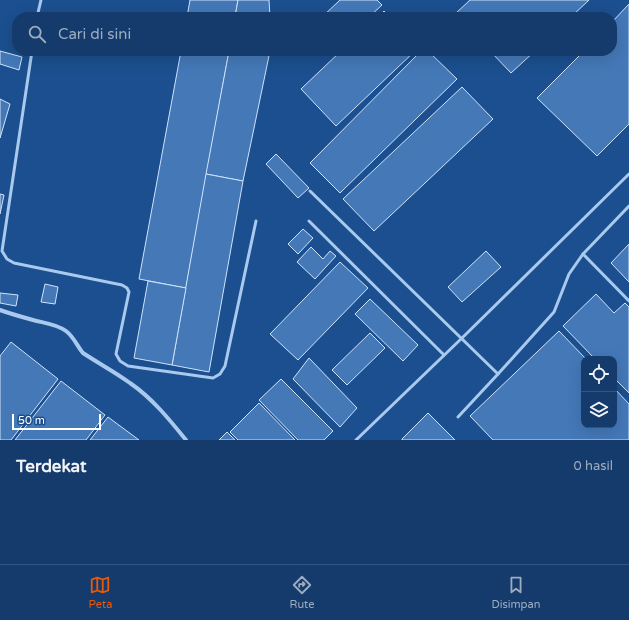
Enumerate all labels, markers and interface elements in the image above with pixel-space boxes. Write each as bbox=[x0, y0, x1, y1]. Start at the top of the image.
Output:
search box bbox=[12, 12, 617, 56]
icon: search bbox=[26, 23, 48, 45]
text: Cari di sini bbox=[58, 25, 131, 43]
map controls bbox=[581, 356, 617, 428]
button: locate bbox=[581, 356, 617, 392]
button: layers bbox=[581, 392, 617, 428]
scale bar bbox=[12, 412, 101, 431]
text: 50 m bbox=[18, 414, 45, 427]
text: Terdekat bbox=[16, 456, 86, 477]
text: 0 hasil bbox=[574, 458, 613, 474]
tab: Peta bbox=[89, 574, 112, 611]
tab: Rute bbox=[290, 574, 314, 611]
tab: Disimpan bbox=[492, 574, 540, 611]

